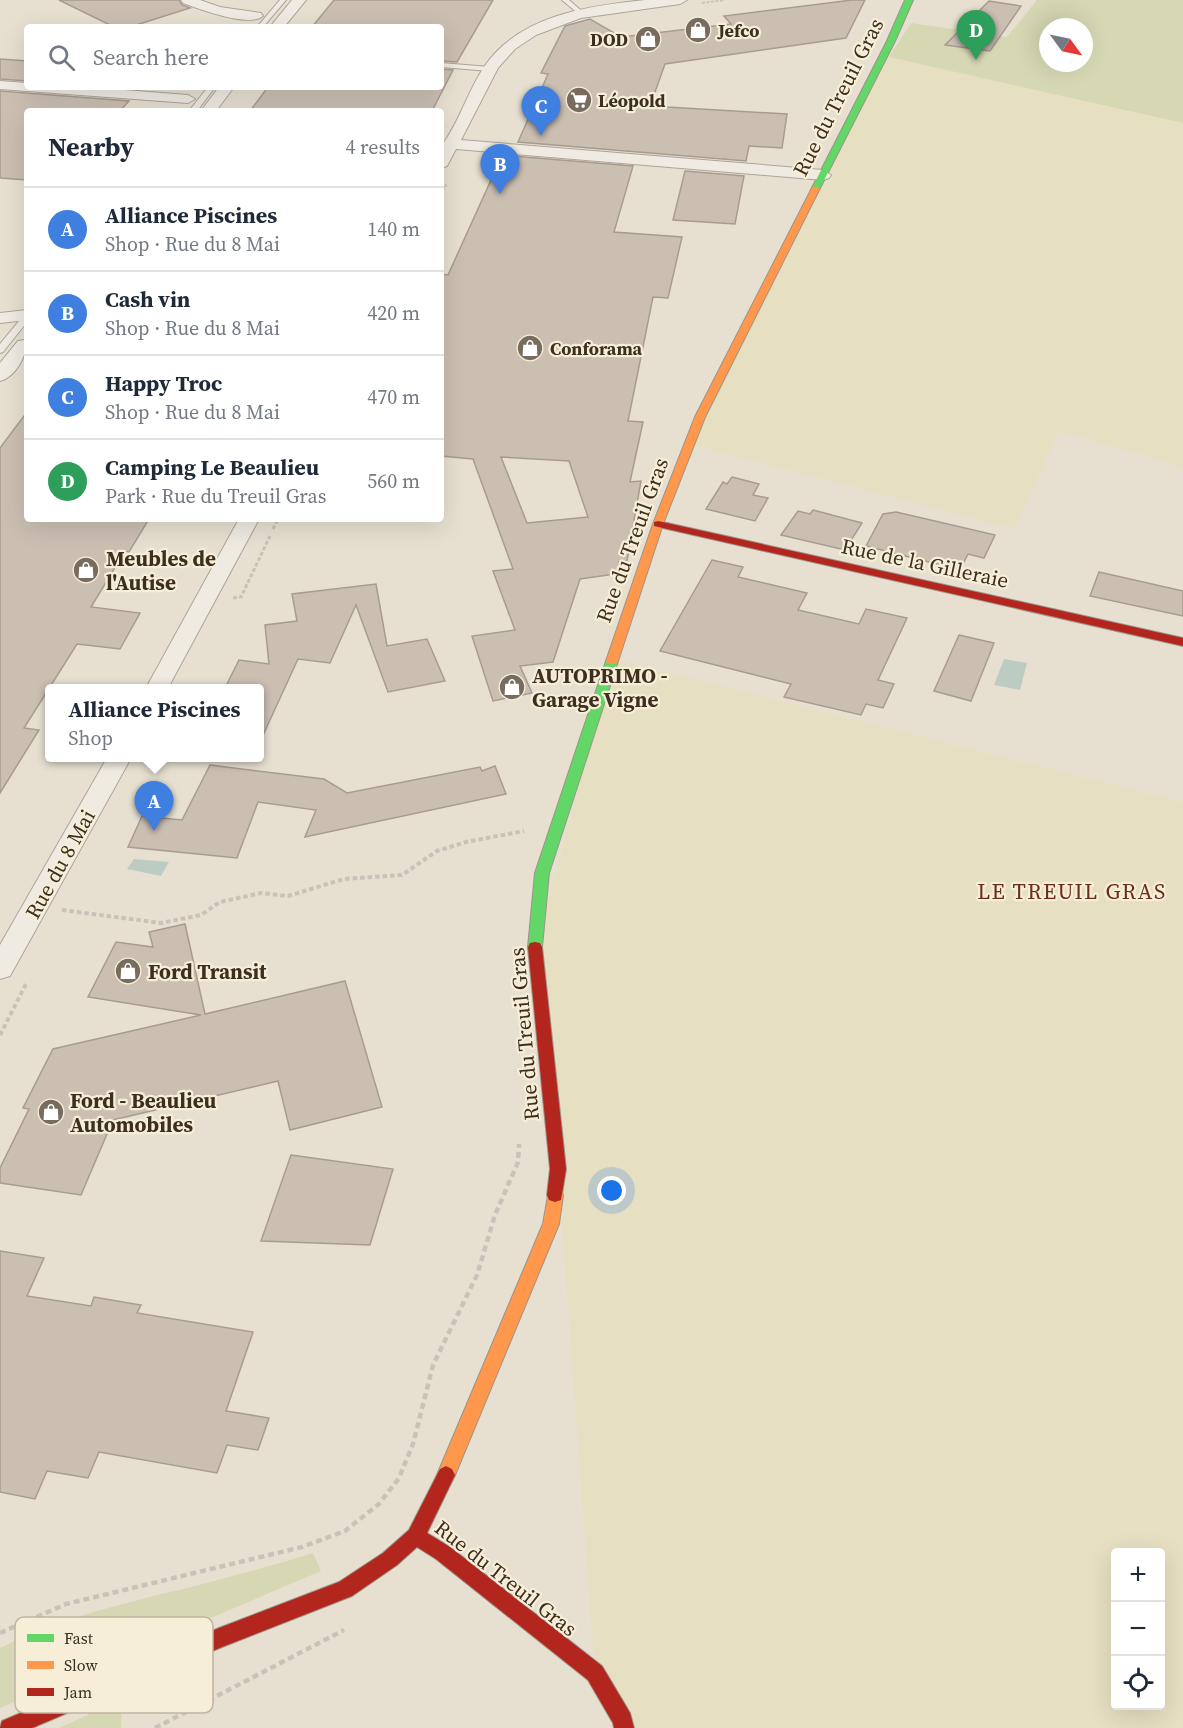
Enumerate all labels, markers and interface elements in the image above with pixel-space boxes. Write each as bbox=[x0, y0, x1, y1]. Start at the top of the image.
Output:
pin: D bbox=[956, 10, 996, 60]
street label: Rue du Treuil Gras bbox=[786, 13, 890, 181]
shop icon: Jefco bbox=[683, 15, 713, 45]
place label: Jefco bbox=[717, 18, 760, 43]
north arrow bbox=[1039, 18, 1093, 72]
search box bbox=[24, 24, 444, 90]
shop icon: DOD bbox=[633, 24, 663, 54]
place label: DOD bbox=[590, 27, 628, 52]
icon: search bbox=[45, 41, 78, 74]
text: Search here bbox=[93, 42, 209, 72]
supermarket icon: Léopold bbox=[564, 85, 594, 115]
pin: C bbox=[522, 86, 560, 136]
place label: Léopold bbox=[598, 88, 666, 113]
text: Nearby bbox=[48, 129, 134, 165]
text: 4 results bbox=[345, 133, 420, 161]
pin: B bbox=[480, 144, 520, 194]
text: Alliance Piscines bbox=[105, 200, 277, 230]
text: A bbox=[61, 215, 74, 243]
text: 140 m bbox=[367, 215, 420, 243]
text: Shop · Rue du 8 Mai bbox=[105, 230, 280, 258]
text: Cash vin bbox=[105, 284, 190, 314]
text: B bbox=[61, 299, 74, 327]
text: 420 m bbox=[367, 299, 420, 327]
text: Shop · Rue du 8 Mai bbox=[105, 314, 280, 342]
shop icon: Conforama bbox=[515, 333, 545, 363]
place label: Conforama bbox=[550, 336, 643, 361]
text: Happy Troc bbox=[105, 368, 222, 398]
text: C bbox=[61, 383, 74, 411]
text: 470 m bbox=[367, 383, 420, 411]
text: Shop · Rue du 8 Mai bbox=[105, 398, 280, 426]
text: Camping Le Beaulieu bbox=[105, 452, 319, 482]
street label: Rue du Treuil Gras bbox=[589, 454, 675, 626]
text: D bbox=[60, 467, 75, 495]
text: 560 m bbox=[367, 467, 420, 495]
text: Park · Rue du Treuil Gras bbox=[105, 482, 326, 510]
street label: Rue de la Gilleraie bbox=[839, 531, 1011, 595]
place label: Meubles de l'Autise bbox=[106, 544, 216, 597]
shop icon: Meubles de l'Autise bbox=[71, 555, 101, 585]
place label: AUTOPRIMO - Garage Vigne bbox=[532, 661, 668, 714]
shop icon: AUTOPRIMO - Garage Vigne bbox=[497, 672, 527, 702]
popup bbox=[45, 684, 264, 762]
text: Alliance Piscines bbox=[68, 694, 241, 724]
text: Shop bbox=[68, 724, 113, 752]
pin: A bbox=[134, 782, 174, 831]
street label: Rue du 8 Mai bbox=[18, 804, 102, 924]
district label: LE TREUIL GRAS bbox=[977, 876, 1167, 906]
street label: Rue du Treuil Gras bbox=[502, 946, 546, 1122]
shop icon: Ford Transit bbox=[113, 956, 143, 986]
place label: Ford Transit bbox=[148, 957, 267, 986]
place label: Ford - Beaulieu Automobiles bbox=[70, 1086, 217, 1139]
shop icon: Ford - Beaulieu Automobiles bbox=[36, 1097, 66, 1127]
your location bbox=[597, 1176, 626, 1205]
street label: Rue du Treuil Gras bbox=[429, 1513, 583, 1643]
map controls bbox=[1111, 1548, 1165, 1710]
button: + bbox=[1111, 1548, 1165, 1602]
button: − bbox=[1111, 1602, 1165, 1656]
legend bbox=[15, 1617, 213, 1713]
text: Fast bbox=[64, 1627, 94, 1649]
text: Slow bbox=[64, 1654, 99, 1676]
button: locate bbox=[1111, 1656, 1165, 1710]
text: Jam bbox=[63, 1681, 92, 1703]

